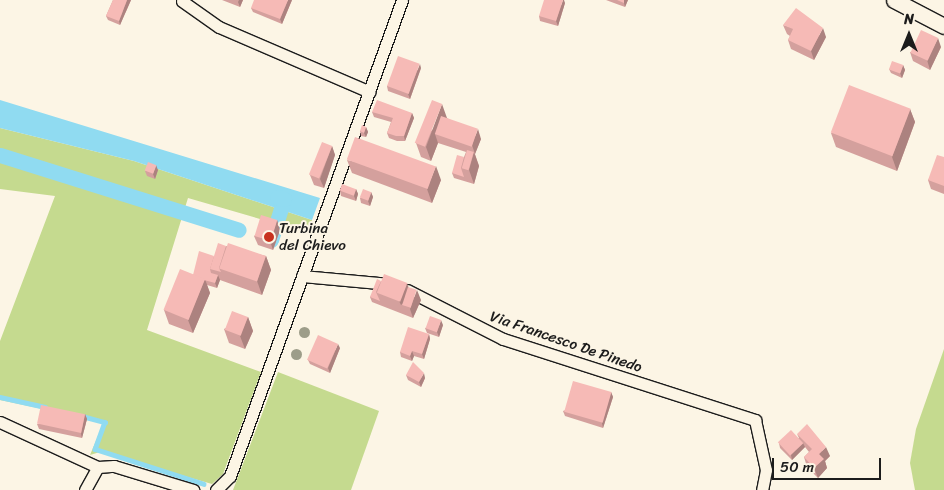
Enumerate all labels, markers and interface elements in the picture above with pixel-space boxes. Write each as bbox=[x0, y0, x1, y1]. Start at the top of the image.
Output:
text: N bbox=[904, 7, 914, 32]
north arrow bbox=[884, 10, 934, 60]
place label: Turbina del Chievo bbox=[279, 219, 346, 254]
marker: Turbina del Chievo bbox=[263, 231, 275, 243]
street label: Via Francesco De Pinedo bbox=[487, 307, 645, 377]
scale bar bbox=[774, 448, 883, 480]
text: 50 m bbox=[780, 454, 814, 480]

